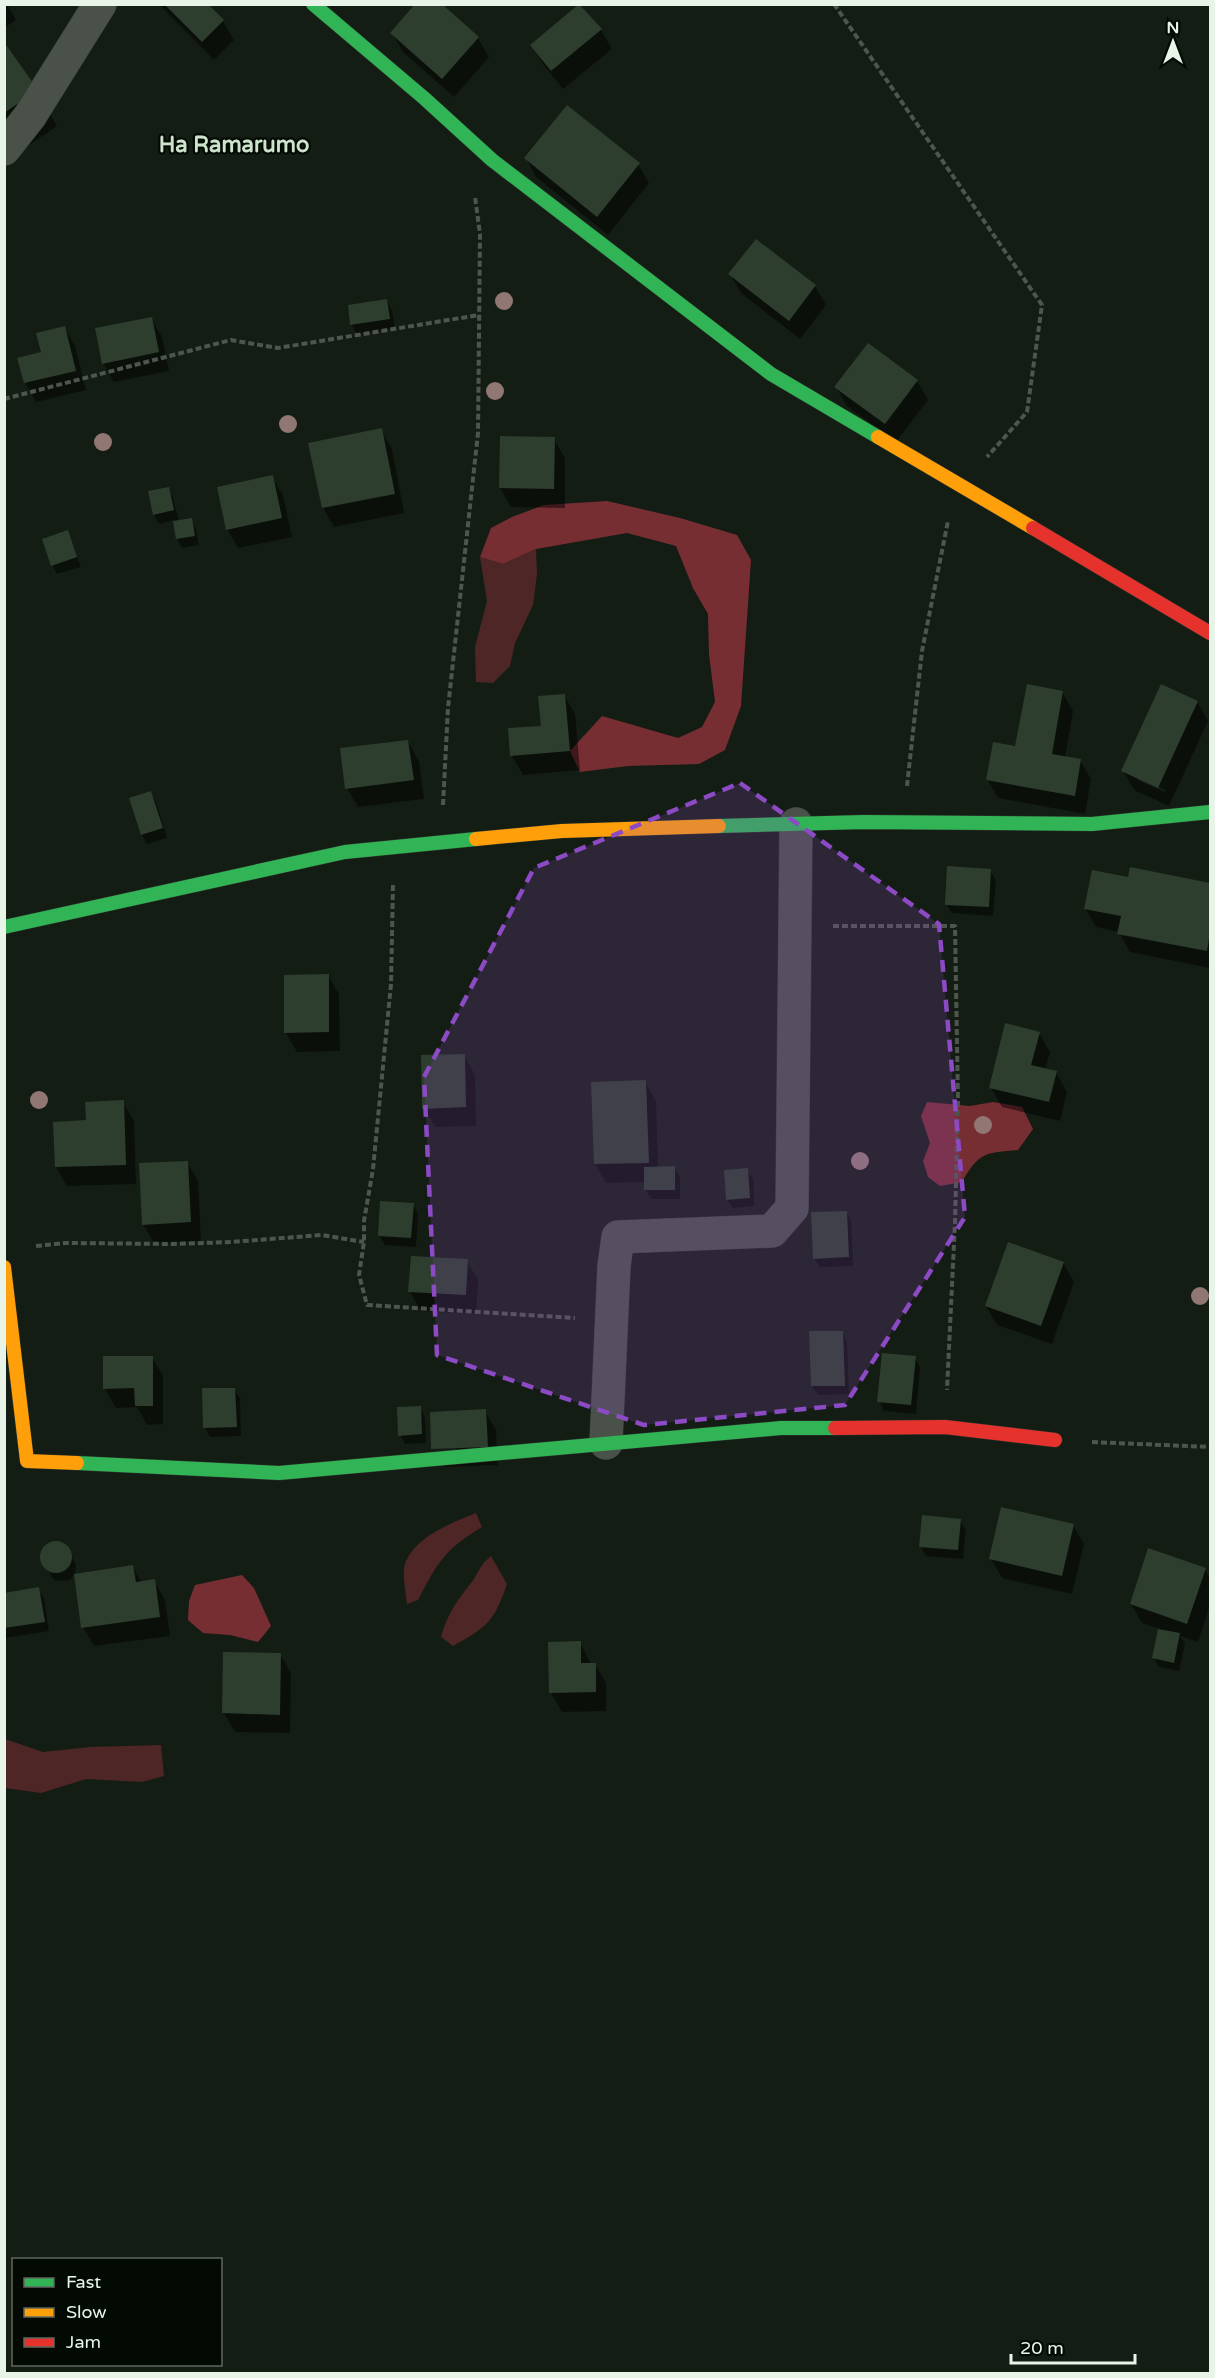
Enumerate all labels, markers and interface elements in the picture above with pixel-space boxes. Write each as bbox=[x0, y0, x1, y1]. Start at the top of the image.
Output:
north arrow bbox=[1143, 12, 1203, 72]
text: N bbox=[1167, 18, 1179, 38]
district label: Ha Ramarumo bbox=[159, 132, 309, 158]
legend bbox=[12, 2258, 222, 2366]
text: Fast bbox=[66, 2271, 101, 2293]
text: Slow bbox=[66, 2301, 107, 2323]
scale bar bbox=[1011, 2327, 1136, 2365]
text: Jam bbox=[66, 2331, 101, 2353]
text: 20 m bbox=[1020, 2337, 1064, 2359]

